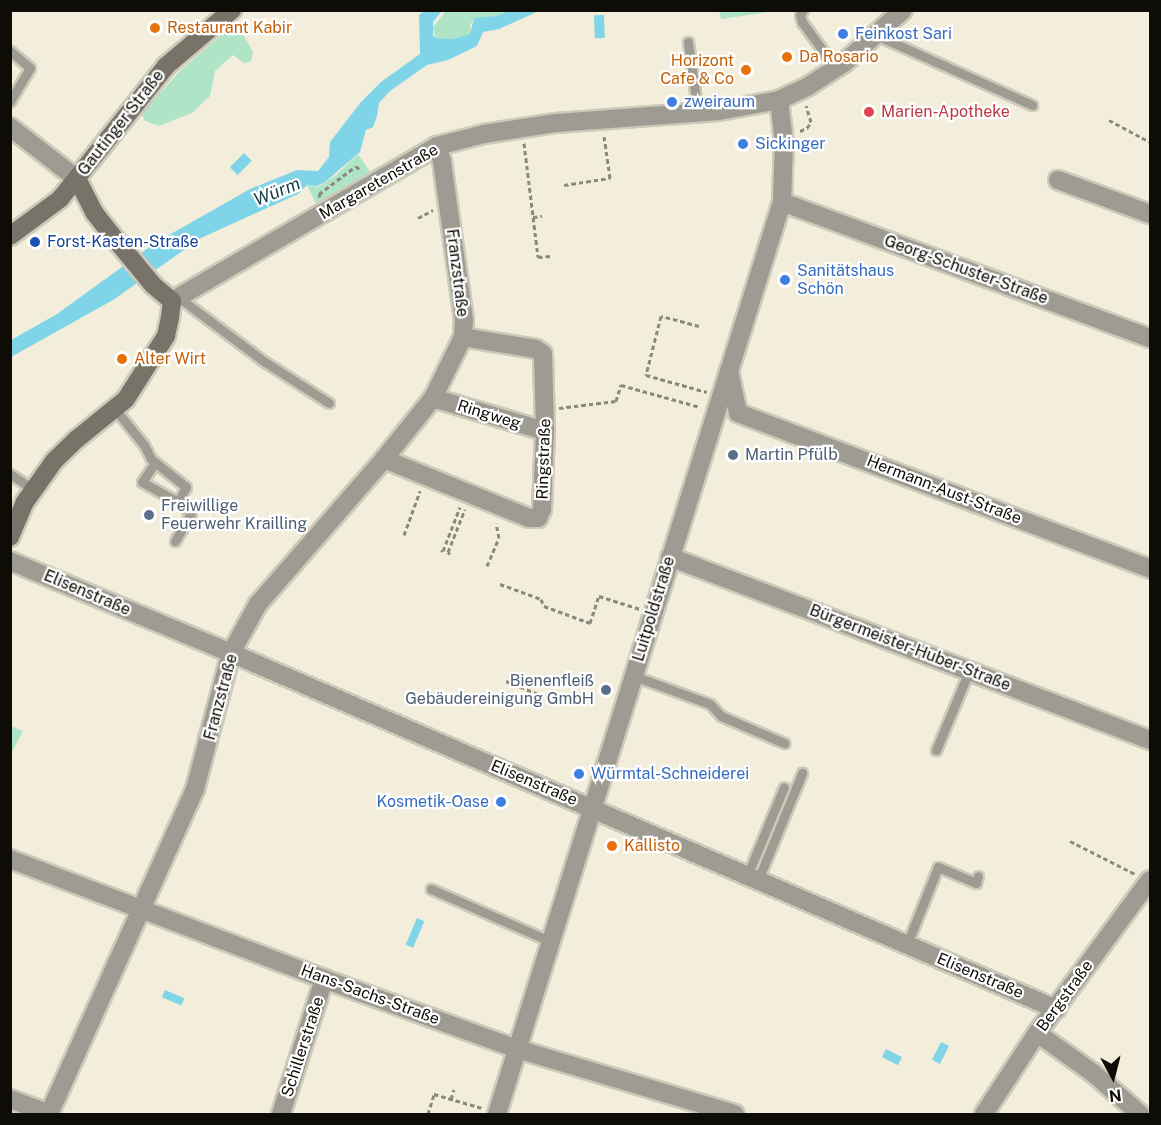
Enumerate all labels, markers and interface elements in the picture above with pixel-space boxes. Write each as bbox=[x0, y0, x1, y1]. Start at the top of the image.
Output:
place label: Restaurant Kabir bbox=[167, 18, 292, 38]
marker: Restaurant Kabir bbox=[148, 21, 162, 35]
place label: Feinkost Sari bbox=[855, 24, 952, 44]
marker: Feinkost Sari bbox=[836, 27, 850, 41]
place label: Da Rosario bbox=[799, 47, 879, 67]
marker: Da Rosario bbox=[780, 50, 794, 64]
place label: Horizont Cafe & Co bbox=[660, 51, 734, 89]
marker: Horizont Cafe & Co bbox=[739, 63, 753, 77]
street label: Gautinger Straße bbox=[74, 67, 168, 179]
place label: zweiraum bbox=[684, 92, 755, 112]
marker: zweiraum bbox=[665, 95, 679, 109]
place label: Marien-Apotheke bbox=[881, 102, 1010, 122]
marker: Marien-Apotheke bbox=[862, 105, 876, 119]
place label: Sickinger bbox=[755, 134, 826, 154]
marker: Sickinger bbox=[736, 137, 750, 151]
street label: Margaretenstraße bbox=[316, 140, 442, 224]
water label: Würm bbox=[251, 173, 303, 211]
street label: Franzstraße bbox=[442, 228, 472, 318]
street label: Georg-Schuster-Straße bbox=[882, 231, 1050, 309]
place label: Forst-Kasten-Straße bbox=[47, 232, 199, 252]
marker: Forst-Kasten-Straße bbox=[28, 235, 42, 249]
place label: Sanitätshaus Schön bbox=[797, 261, 894, 299]
marker: Sanitätshaus Schön bbox=[778, 273, 792, 287]
place label: Alter Wirt bbox=[134, 349, 206, 369]
marker: Alter Wirt bbox=[115, 352, 129, 366]
street label: Ringweg bbox=[455, 396, 523, 434]
street label: Ringstraße bbox=[533, 418, 555, 500]
place label: Martin Pfülb bbox=[745, 445, 838, 465]
marker: Martin Pfülb bbox=[726, 448, 740, 462]
street label: Hermann-Aust-Straße bbox=[864, 452, 1024, 528]
place label: Freiwillige Feuerwehr Krailling bbox=[161, 496, 307, 534]
marker: Freiwillige Feuerwehr Krailling bbox=[142, 508, 156, 522]
street label: Luitpoldstraße bbox=[629, 554, 679, 664]
street label: Elisenstraße bbox=[41, 566, 133, 620]
street label: Bürgermeister-Huber-Straße bbox=[807, 601, 1013, 695]
street label: Franzstraße bbox=[200, 652, 242, 742]
place label: Bienenfleiß Gebäudereinigung GmbH bbox=[405, 671, 594, 709]
marker: Bienenfleiß Gebäudereinigung GmbH bbox=[599, 683, 613, 697]
street label: Elisenstraße bbox=[488, 756, 580, 810]
place label: Würmtal-Schneiderei bbox=[591, 764, 749, 784]
marker: Würmtal-Schneiderei bbox=[572, 767, 586, 781]
place label: Kosmetik-Oase bbox=[377, 792, 489, 812]
marker: Kosmetik-Oase bbox=[494, 795, 508, 809]
place label: Kallisto bbox=[624, 836, 680, 856]
marker: Kallisto bbox=[605, 839, 619, 853]
street label: Elisenstraße bbox=[934, 949, 1026, 1003]
street label: Bergstraße bbox=[1033, 957, 1097, 1035]
street label: Hans-Sachs-Straße bbox=[298, 961, 442, 1029]
street label: Schillerstraße bbox=[278, 994, 328, 1100]
north arrow bbox=[1083, 1047, 1143, 1107]
text: N bbox=[1108, 1085, 1123, 1106]

